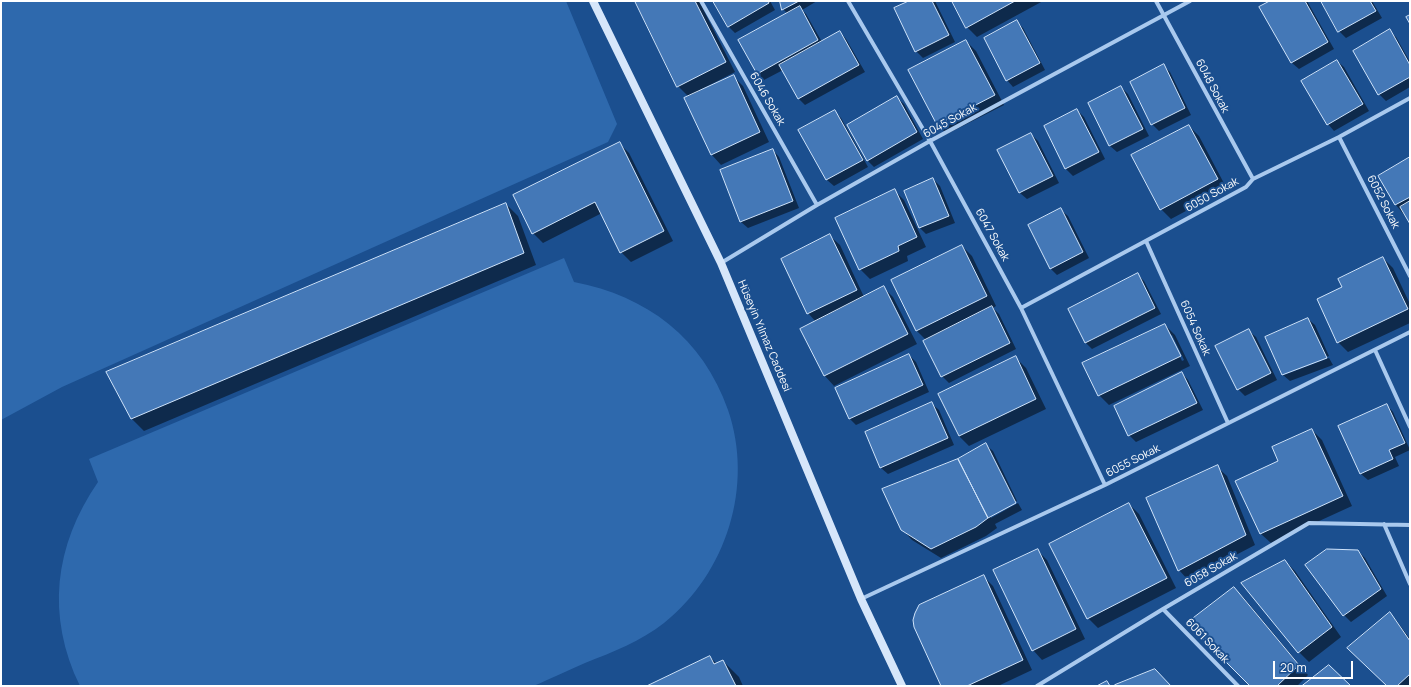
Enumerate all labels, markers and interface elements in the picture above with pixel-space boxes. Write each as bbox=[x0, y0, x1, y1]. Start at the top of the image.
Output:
street label: 6048 Sokak bbox=[1192, 57, 1232, 115]
street label: 6046 Sokak bbox=[746, 70, 788, 128]
street label: 6045 Sokak bbox=[921, 101, 979, 141]
street label: 6052 Sokak bbox=[1364, 173, 1402, 231]
street label: 6050 Sokak bbox=[1183, 175, 1241, 215]
street label: 6047 Sokak bbox=[972, 206, 1012, 264]
street label: Hüseyin Yılmaz Caddesi bbox=[735, 278, 793, 394]
street label: 6054 Sokak bbox=[1177, 298, 1213, 358]
street label: 6055 Sokak bbox=[1104, 442, 1162, 480]
street label: 6058 Sokak bbox=[1182, 550, 1240, 590]
street label: 6061 Sokak bbox=[1182, 616, 1232, 666]
scale bar bbox=[1275, 653, 1355, 679]
text: 20 m bbox=[1280, 659, 1307, 676]

